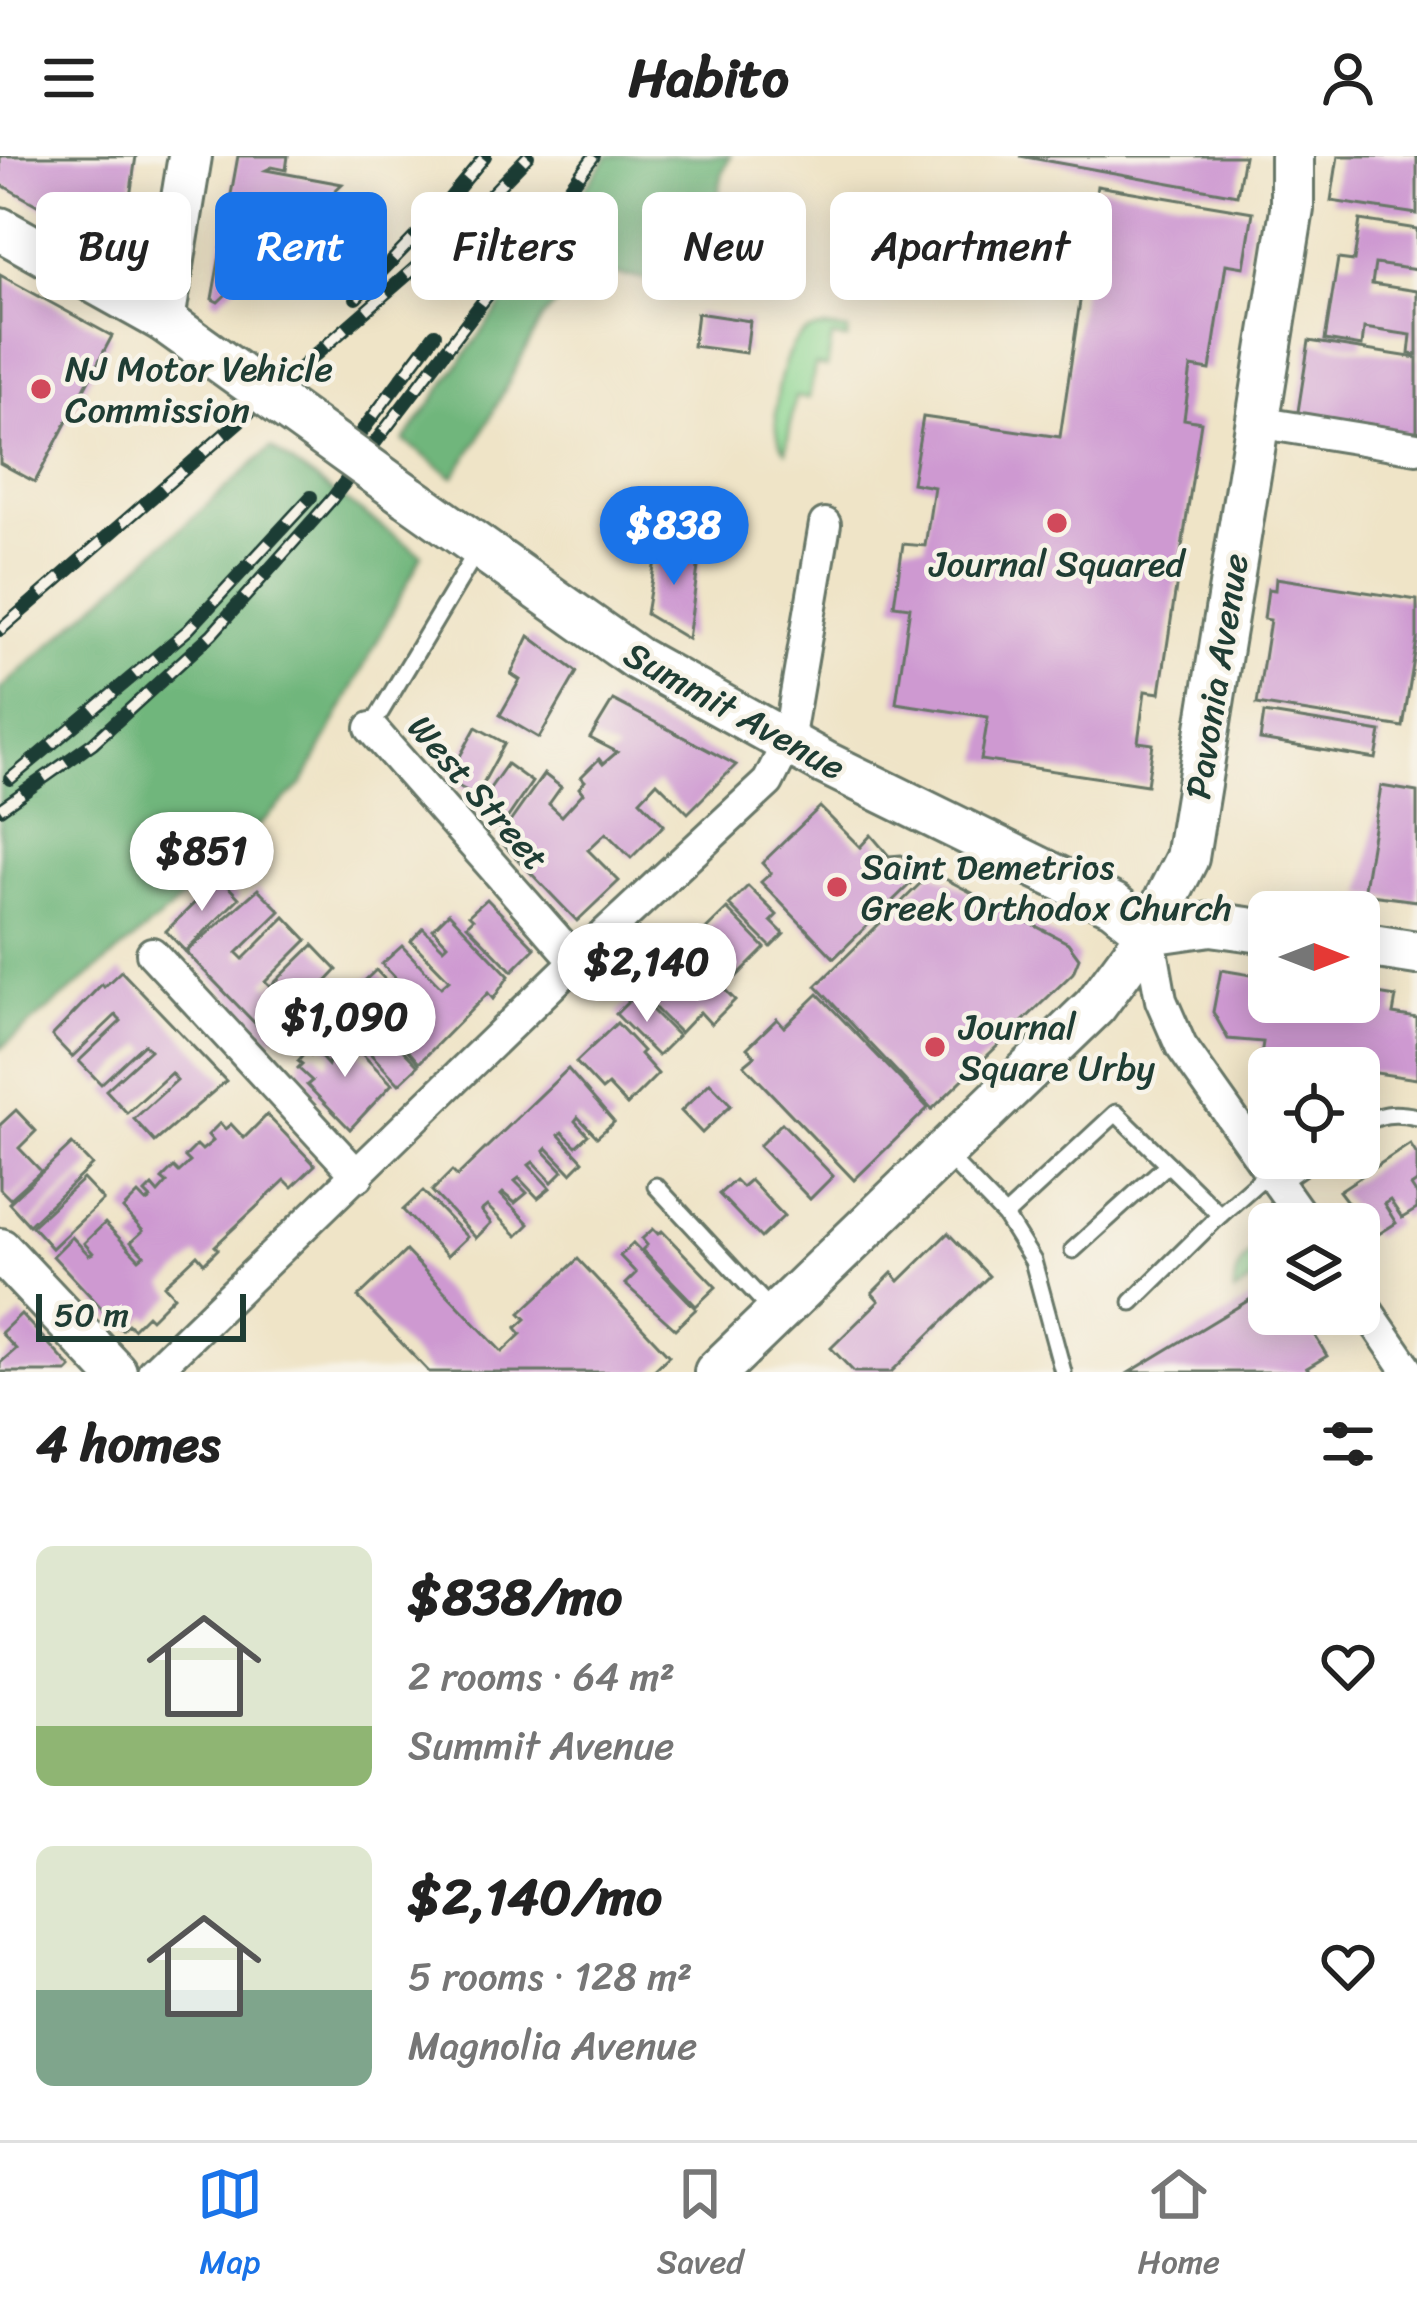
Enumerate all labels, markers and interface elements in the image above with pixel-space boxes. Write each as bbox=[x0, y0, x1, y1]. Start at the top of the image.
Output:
text: Habito bbox=[628, 30, 789, 126]
icon: menu bbox=[36, 45, 102, 111]
icon: person bbox=[1315, 45, 1381, 111]
chip: Buy bbox=[36, 192, 191, 300]
chip: Rent bbox=[215, 192, 387, 300]
chip: Filters bbox=[411, 192, 618, 300]
chip: New bbox=[642, 192, 806, 300]
chip: Apartment bbox=[830, 192, 1112, 300]
place label: NJ Motor Vehicle Commission bbox=[65, 337, 333, 442]
marker: NJ Motor Vehicle Commission bbox=[28, 376, 54, 402]
pin: $838 bbox=[603, 486, 745, 588]
text: $838 bbox=[627, 490, 721, 559]
marker: Journal Squared bbox=[1044, 510, 1070, 536]
place label: Journal Squared bbox=[928, 532, 1186, 596]
street label: Pavonia Avenue bbox=[1166, 549, 1268, 804]
street label: Summit Avenue bbox=[611, 623, 858, 798]
street label: West Street bbox=[391, 699, 566, 886]
pin: $851 bbox=[131, 812, 273, 914]
text: $851 bbox=[157, 816, 247, 885]
place label: Saint Demetrios Greek Orthodox Church bbox=[861, 835, 1232, 940]
marker: Saint Demetrios Greek Orthodox Church bbox=[824, 874, 850, 900]
north arrow bbox=[1248, 891, 1380, 1023]
map controls bbox=[1248, 891, 1380, 1335]
pin: $2,140 bbox=[549, 923, 745, 1025]
text: $2,140 bbox=[585, 927, 710, 996]
pin: $1,090 bbox=[247, 978, 443, 1080]
text: $1,090 bbox=[282, 982, 408, 1051]
place label: Journal Square Urby bbox=[957, 995, 1155, 1100]
marker: Journal Square Urby bbox=[922, 1034, 948, 1060]
button: locate bbox=[1248, 1047, 1380, 1179]
button: layers bbox=[1248, 1203, 1380, 1335]
text: 50 m bbox=[54, 1286, 129, 1344]
scale bar bbox=[36, 1288, 246, 1341]
text: 4 homes bbox=[36, 1399, 220, 1489]
icon: filters bbox=[1315, 1411, 1381, 1477]
text: $838/mo bbox=[408, 1552, 622, 1642]
icon: home bbox=[132, 1594, 276, 1738]
icon: heart bbox=[1315, 1633, 1381, 1699]
text: 2 rooms · 64 m² bbox=[408, 1642, 675, 1711]
text: Summit Avenue bbox=[408, 1711, 674, 1780]
text: $2,140/mo bbox=[408, 1852, 662, 1942]
icon: home bbox=[132, 1894, 276, 2038]
icon: heart bbox=[1315, 1933, 1381, 1999]
text: 5 rooms · 128 m² bbox=[408, 1942, 692, 2011]
text: Magnolia Avenue bbox=[408, 2011, 697, 2080]
tab: Map bbox=[197, 2161, 263, 2291]
tab: Saved bbox=[657, 2161, 744, 2291]
tab: Home bbox=[1138, 2161, 1220, 2291]

